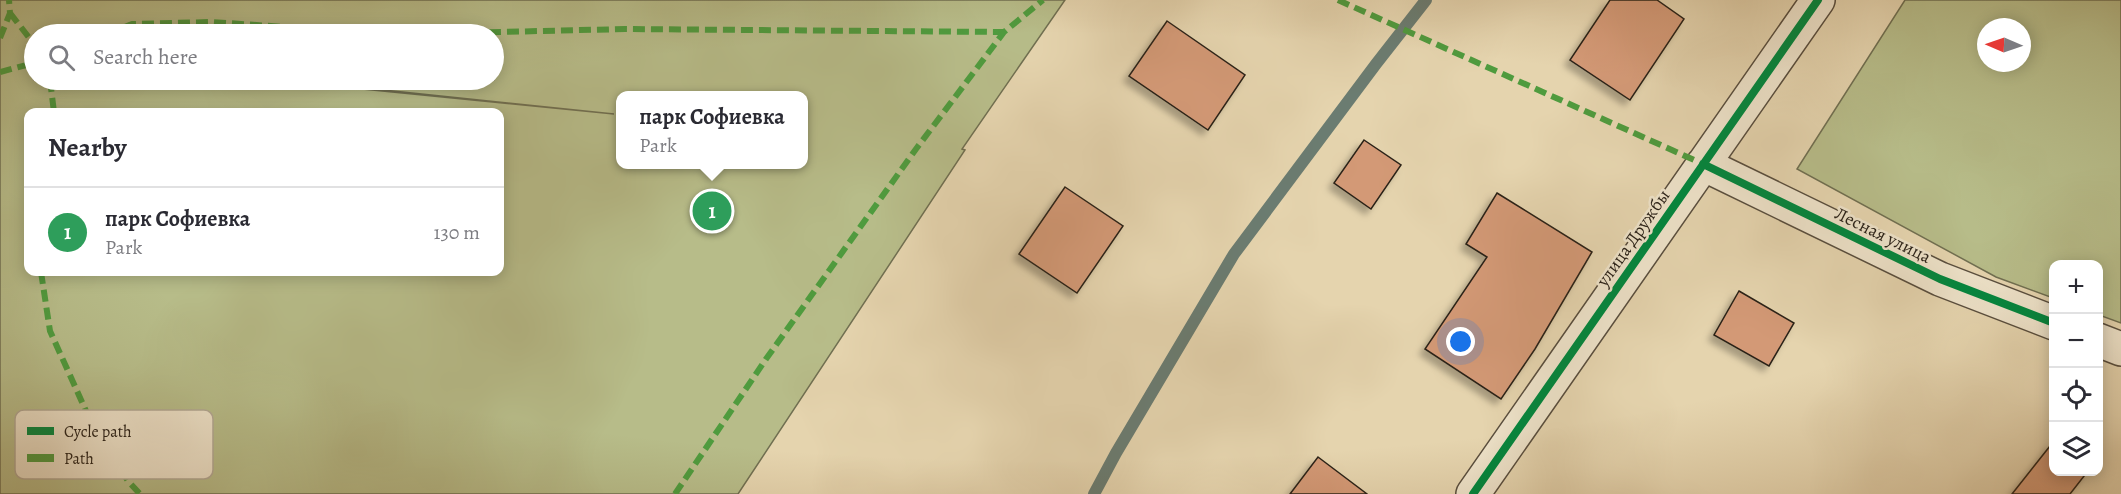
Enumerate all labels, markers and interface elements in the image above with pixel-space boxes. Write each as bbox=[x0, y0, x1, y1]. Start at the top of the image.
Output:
north arrow bbox=[1977, 18, 2031, 72]
search box bbox=[24, 24, 504, 90]
icon: search bbox=[45, 41, 78, 74]
text: Search here bbox=[93, 42, 198, 72]
popup bbox=[616, 91, 808, 169]
text: парк Софиевка bbox=[639, 102, 785, 132]
text: Nearby bbox=[48, 130, 127, 165]
text: Park bbox=[639, 132, 677, 159]
street label: улица Дружбы bbox=[1590, 185, 1675, 292]
pin: 1 bbox=[692, 188, 732, 234]
street label: Лесная улица bbox=[1831, 201, 1936, 269]
text: парк Софиевка bbox=[105, 204, 250, 234]
text: 1 bbox=[64, 219, 71, 246]
text: 130 m bbox=[434, 219, 480, 246]
text: Park bbox=[105, 234, 143, 261]
map controls bbox=[2049, 260, 2103, 476]
button: + bbox=[2049, 260, 2103, 314]
button: − bbox=[2049, 314, 2103, 368]
your location bbox=[1446, 327, 1475, 356]
button: locate bbox=[2049, 368, 2103, 422]
legend bbox=[15, 410, 213, 479]
text: Cycle path bbox=[64, 421, 132, 443]
button: layers bbox=[2049, 422, 2103, 476]
text: Path bbox=[64, 448, 94, 470]

